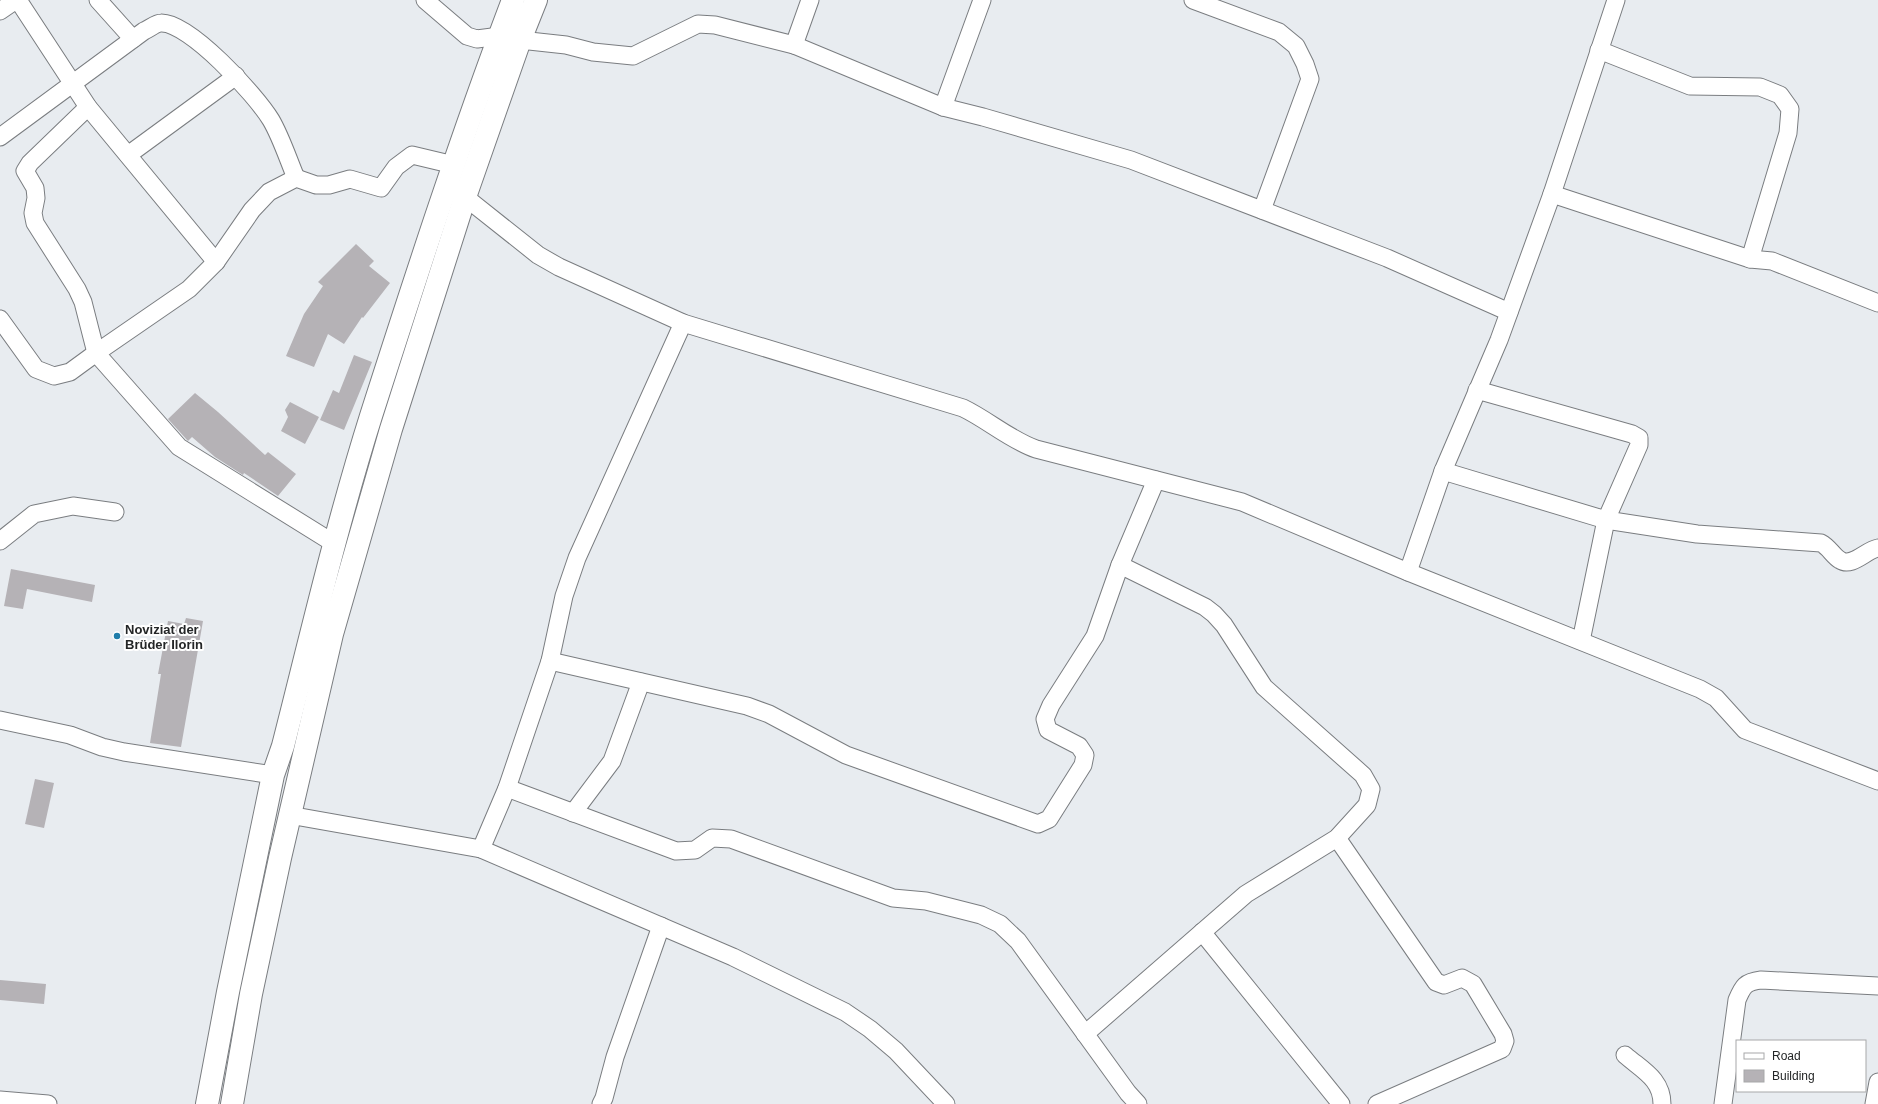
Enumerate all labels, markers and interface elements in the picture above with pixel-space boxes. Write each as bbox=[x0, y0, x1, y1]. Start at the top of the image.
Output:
place label: Noviziat der Brüder Ilorin bbox=[125, 622, 203, 652]
marker: Noviziat der Brüder Ilorin bbox=[112, 631, 122, 641]
legend bbox=[1736, 1040, 1866, 1092]
text: Road bbox=[1772, 1049, 1801, 1063]
text: Building bbox=[1772, 1069, 1815, 1083]

